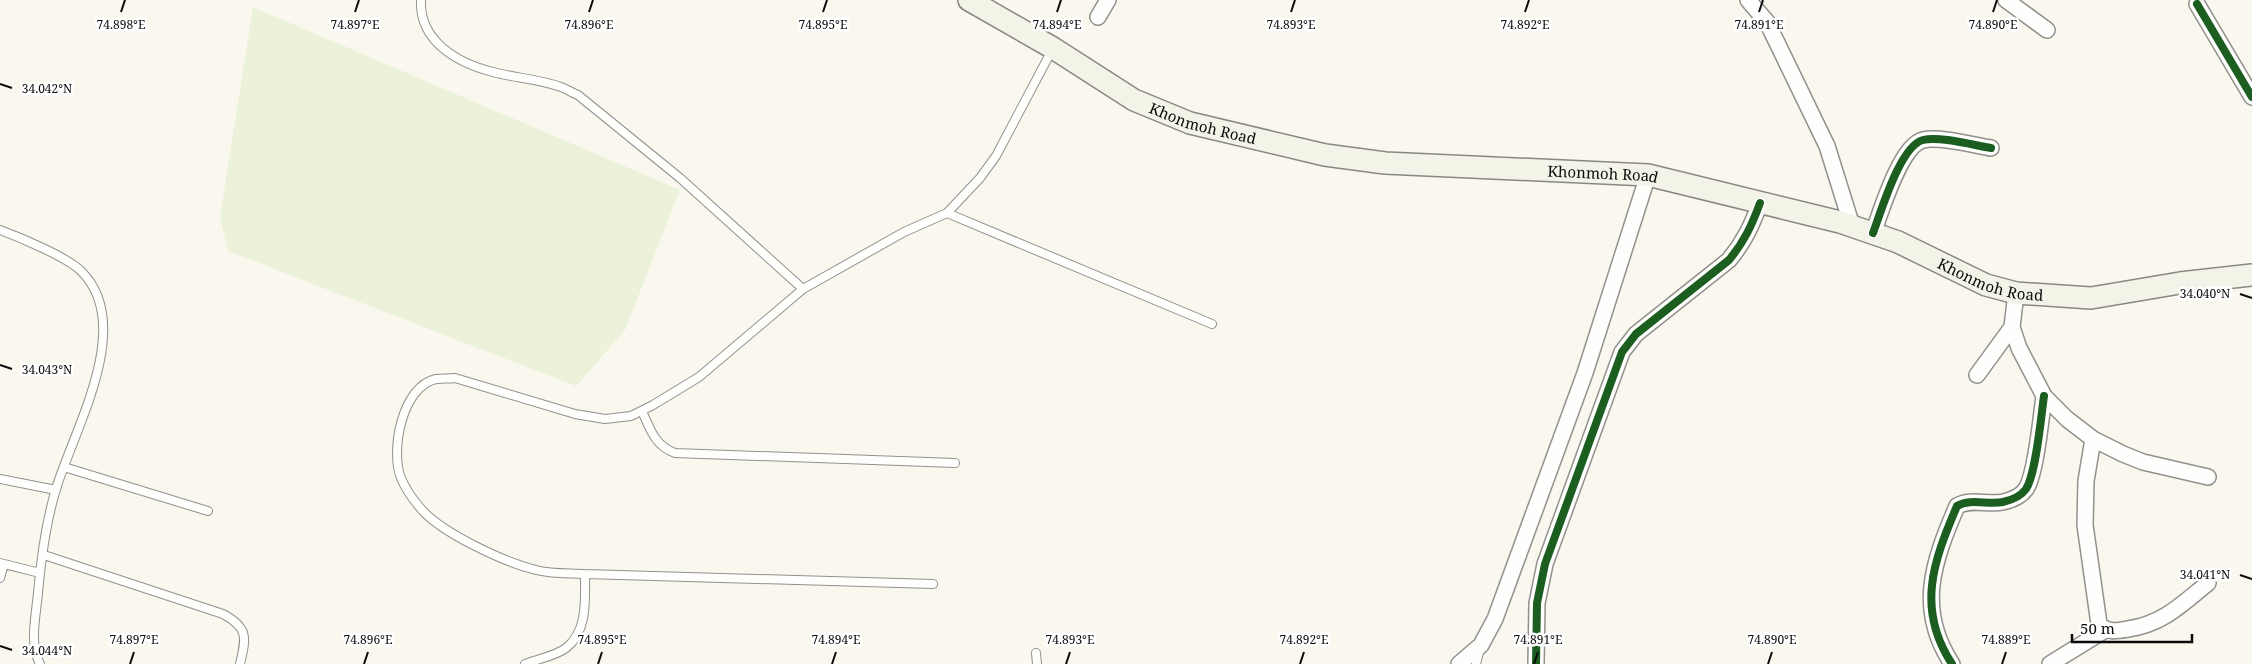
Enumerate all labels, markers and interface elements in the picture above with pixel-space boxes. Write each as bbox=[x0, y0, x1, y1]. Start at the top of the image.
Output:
text: 74.898°E bbox=[97, 16, 145, 33]
text: 74.897°E bbox=[331, 16, 379, 33]
text: 74.896°E bbox=[565, 16, 613, 33]
text: 74.895°E bbox=[799, 16, 847, 33]
text: 74.894°E bbox=[1033, 16, 1081, 33]
text: 74.893°E bbox=[1267, 16, 1315, 33]
text: 74.892°E bbox=[1501, 16, 1549, 33]
text: 74.891°E bbox=[1735, 16, 1783, 33]
text: 74.890°E bbox=[1969, 16, 2017, 33]
text: 34.042°N bbox=[22, 80, 72, 97]
street label: Khonmoh Road bbox=[1146, 97, 1258, 148]
street label: Khonmoh Road bbox=[1547, 160, 1660, 187]
street label: Khonmoh Road bbox=[1934, 253, 2044, 305]
text: 34.040°N bbox=[2180, 285, 2230, 302]
text: 34.043°N bbox=[22, 361, 72, 378]
text: 34.041°N bbox=[2180, 566, 2230, 583]
scale bar bbox=[2072, 612, 2192, 644]
text: 50 m bbox=[2080, 618, 2115, 638]
text: 74.897°E bbox=[110, 631, 158, 648]
text: 74.896°E bbox=[344, 631, 392, 648]
text: 74.895°E bbox=[578, 631, 626, 648]
text: 74.894°E bbox=[812, 631, 860, 648]
text: 74.893°E bbox=[1046, 631, 1094, 648]
text: 74.892°E bbox=[1280, 631, 1328, 648]
text: 74.891°E bbox=[1514, 631, 1562, 648]
text: 74.890°E bbox=[1748, 631, 1796, 648]
text: 74.889°E bbox=[1982, 631, 2030, 648]
text: 34.044°N bbox=[22, 642, 72, 659]

